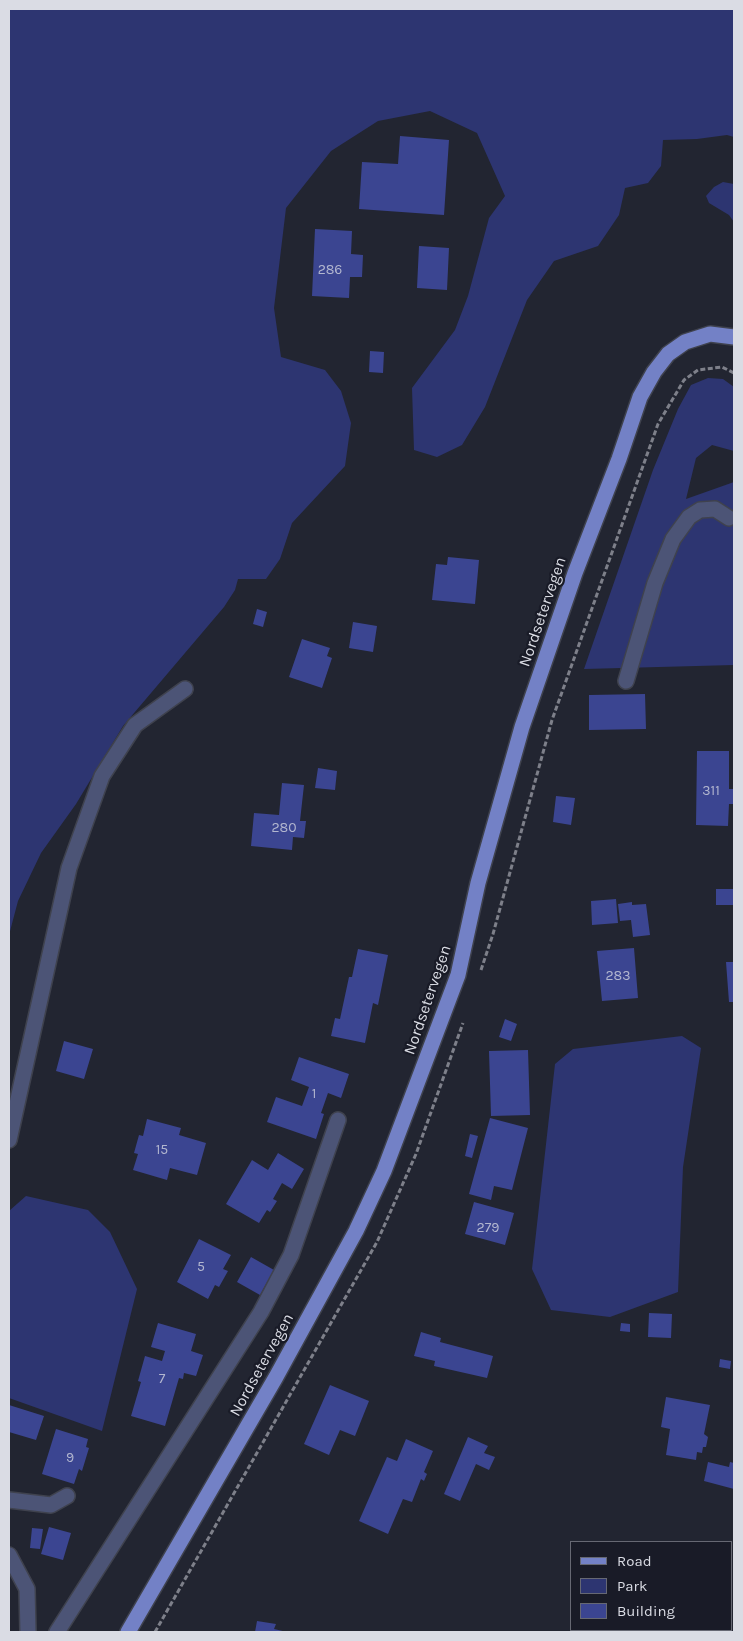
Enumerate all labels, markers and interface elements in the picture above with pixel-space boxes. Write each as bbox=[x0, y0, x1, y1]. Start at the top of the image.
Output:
house number: 286 bbox=[318, 262, 342, 278]
street label: Nordsetervegen bbox=[515, 555, 571, 669]
house number: 311 bbox=[702, 783, 720, 799]
house number: 280 bbox=[271, 820, 297, 836]
street label: Nordsetervegen bbox=[400, 943, 456, 1057]
house number: 283 bbox=[606, 968, 630, 984]
house number: 1 bbox=[312, 1086, 316, 1102]
house number: 15 bbox=[156, 1142, 168, 1158]
house number: 279 bbox=[477, 1220, 499, 1236]
house number: 5 bbox=[197, 1259, 205, 1275]
street label: Nordsetervegen bbox=[226, 1310, 298, 1420]
house number: 7 bbox=[159, 1371, 165, 1387]
house number: 9 bbox=[66, 1450, 74, 1466]
legend bbox=[570, 1541, 733, 1631]
text: Road bbox=[617, 1552, 652, 1570]
text: Park bbox=[617, 1577, 647, 1595]
text: Building bbox=[617, 1602, 675, 1620]

